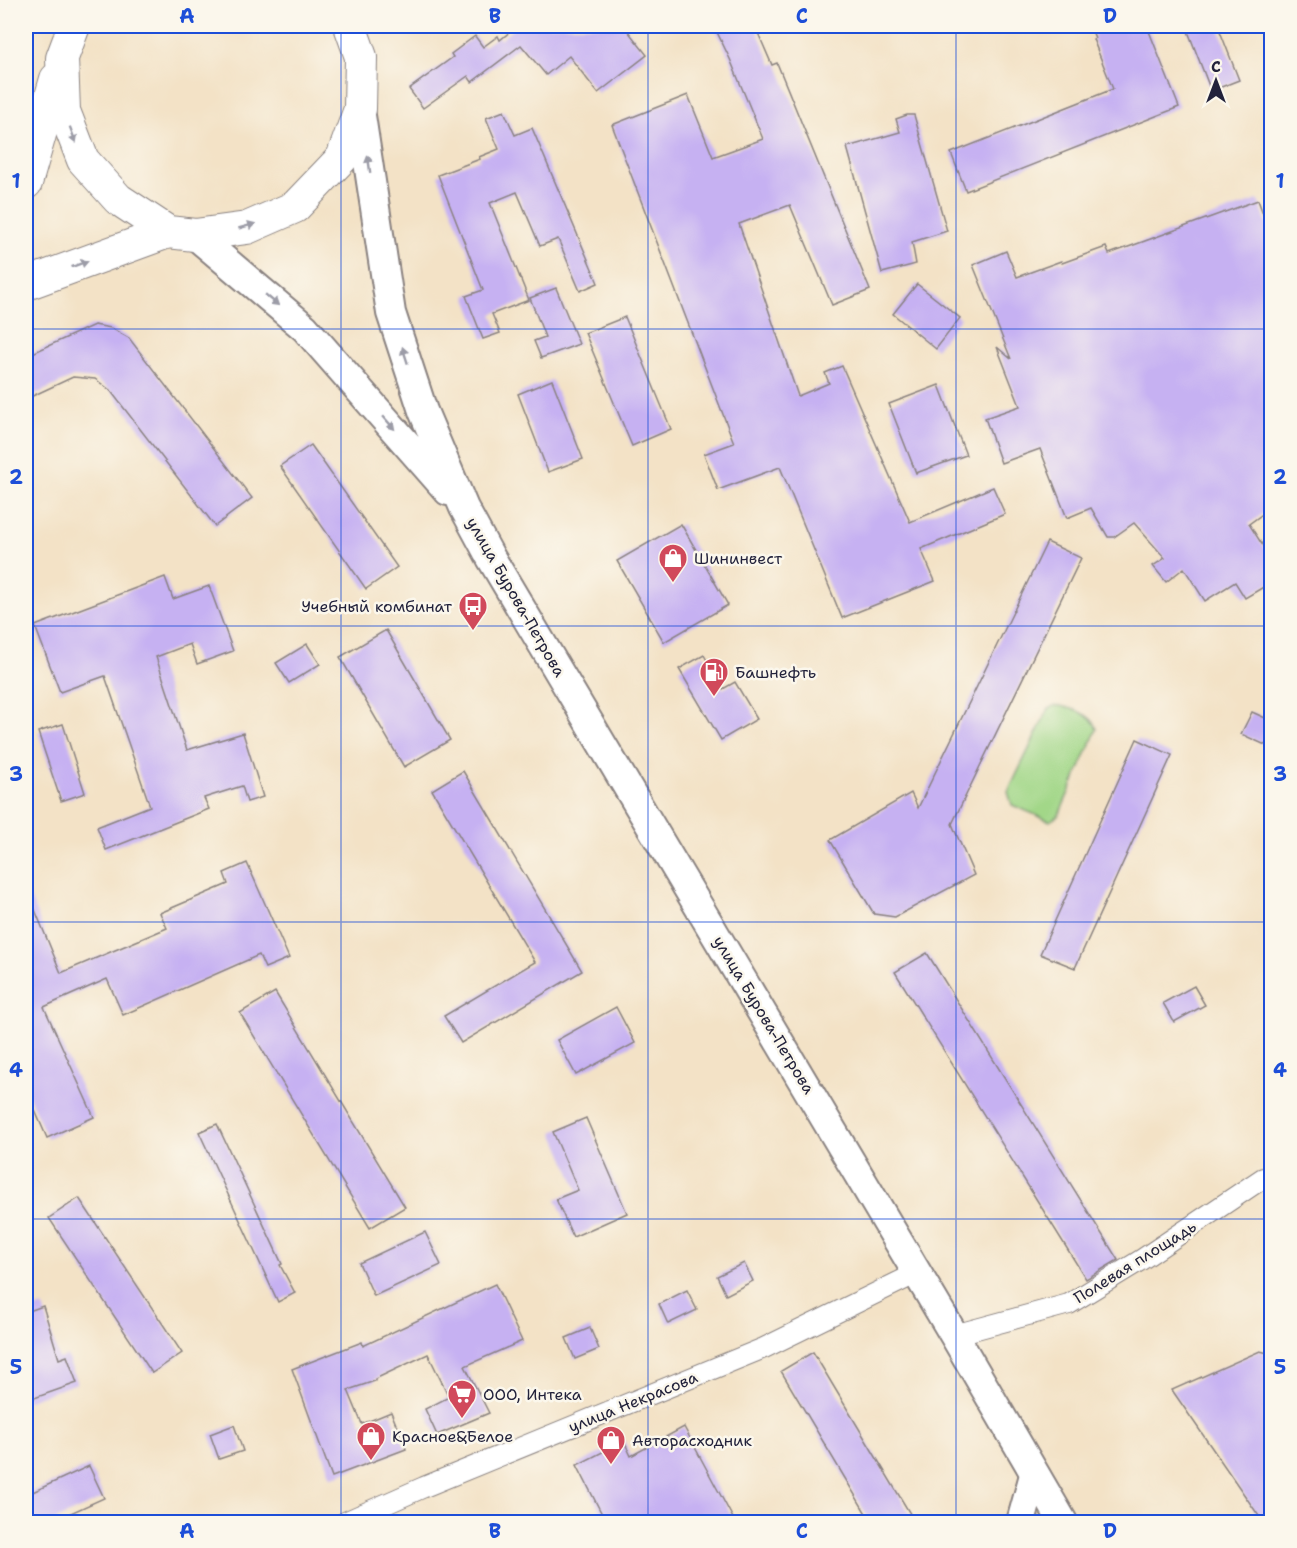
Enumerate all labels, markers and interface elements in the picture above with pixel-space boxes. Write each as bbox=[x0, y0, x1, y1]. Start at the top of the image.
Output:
text: A bbox=[179, 3, 195, 29]
text: B bbox=[489, 3, 501, 29]
text: C bbox=[796, 3, 808, 29]
text: D bbox=[1103, 3, 1117, 29]
north arrow bbox=[1186, 51, 1246, 111]
text: С bbox=[1211, 56, 1221, 77]
one-way arrow bbox=[68, 127, 78, 145]
one-way arrow bbox=[364, 154, 373, 173]
text: 1 bbox=[11, 168, 21, 194]
text: 1 bbox=[1275, 168, 1285, 194]
one-way arrow bbox=[238, 221, 256, 230]
one-way arrow bbox=[72, 259, 90, 269]
one-way arrow bbox=[264, 293, 279, 306]
one-way arrow bbox=[399, 346, 409, 364]
one-way arrow bbox=[383, 415, 396, 431]
text: 2 bbox=[9, 464, 23, 490]
text: 2 bbox=[1273, 464, 1287, 490]
street label: улица Бурова-Петрова bbox=[462, 513, 570, 681]
shop icon: Шининвест bbox=[657, 542, 689, 584]
place label: Шининвест bbox=[694, 548, 783, 569]
bus stop icon: Учебный комбинат bbox=[457, 590, 489, 632]
place label: Учебный комбинат bbox=[301, 596, 453, 617]
fuel station icon: Башнефть bbox=[698, 656, 730, 698]
place label: Башнефть bbox=[735, 662, 816, 683]
text: 3 bbox=[9, 761, 23, 787]
text: 3 bbox=[1273, 761, 1287, 787]
street label: улица Бурова-Петрова bbox=[708, 932, 820, 1098]
text: 4 bbox=[9, 1057, 23, 1083]
text: 4 bbox=[1273, 1057, 1287, 1083]
street label: Полевая площадь bbox=[1070, 1216, 1200, 1308]
text: 5 bbox=[10, 1354, 22, 1380]
text: 5 bbox=[1274, 1354, 1286, 1380]
street label: улица Некрасова bbox=[565, 1366, 701, 1437]
supermarket icon: ООО, Интека bbox=[446, 1378, 478, 1420]
place label: ООО, Интека bbox=[483, 1384, 582, 1405]
shop icon: Красное&Белое bbox=[355, 1420, 387, 1462]
shop icon: Авторасходник bbox=[595, 1424, 627, 1466]
place label: Красное&Белое bbox=[392, 1426, 513, 1447]
place label: Авторасходник bbox=[632, 1430, 752, 1451]
text: A bbox=[179, 1518, 195, 1544]
text: B bbox=[489, 1518, 501, 1544]
text: C bbox=[796, 1518, 808, 1544]
text: D bbox=[1103, 1518, 1117, 1544]

